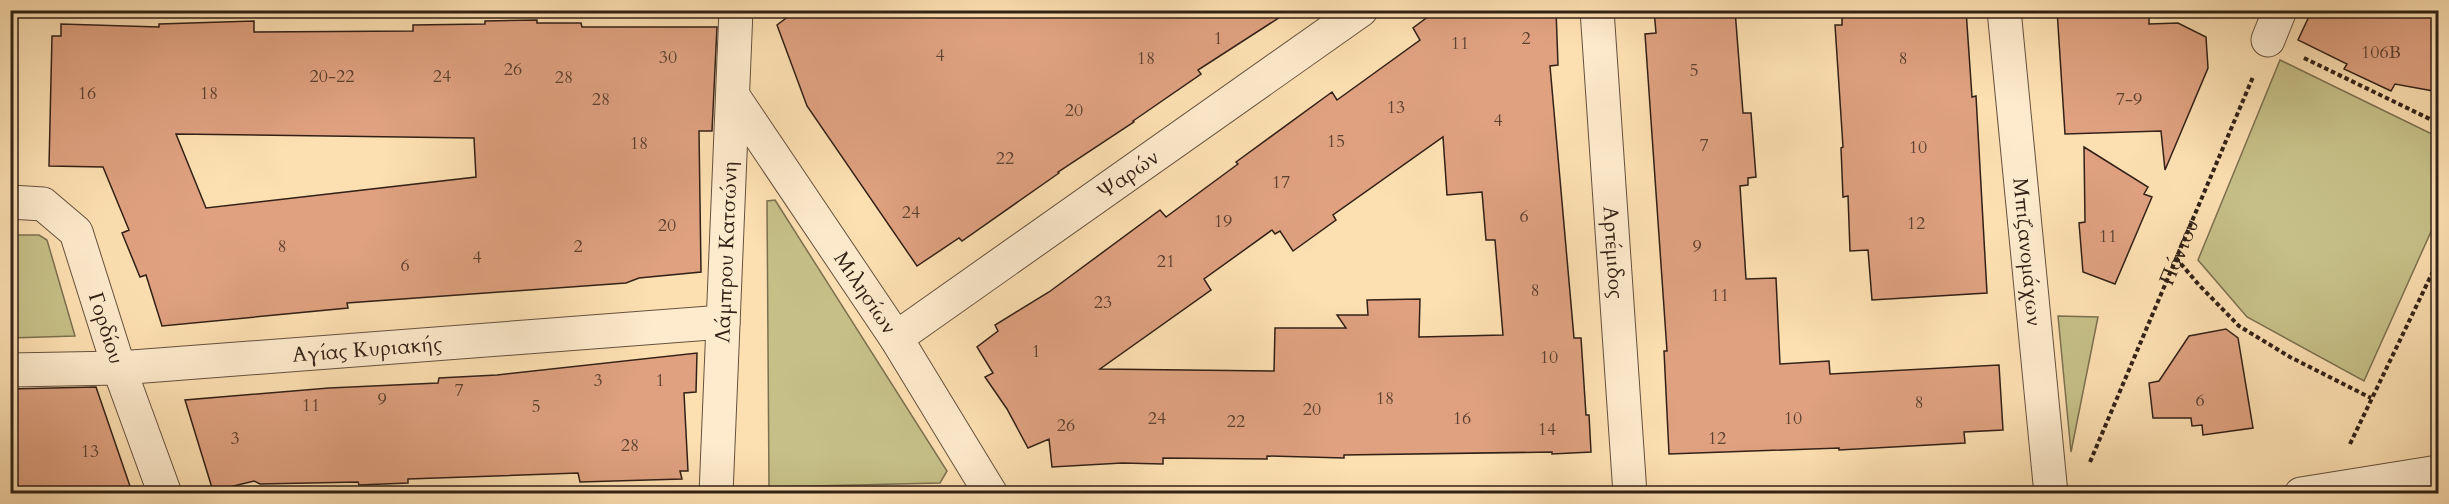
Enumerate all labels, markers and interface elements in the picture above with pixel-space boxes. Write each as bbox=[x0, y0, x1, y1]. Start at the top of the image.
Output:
house number: 1 bbox=[1213, 26, 1223, 51]
house number: 2 bbox=[1521, 26, 1531, 51]
house number: 11 bbox=[1451, 31, 1469, 56]
house number: 106Β bbox=[2361, 40, 2401, 65]
house number: 4 bbox=[935, 43, 945, 68]
house number: 30 bbox=[659, 45, 677, 70]
house number: 18 bbox=[1137, 46, 1155, 71]
house number: 8 bbox=[1898, 46, 1908, 71]
house number: 26 bbox=[504, 57, 522, 82]
house number: 5 bbox=[1689, 58, 1699, 83]
house number: 20-22 bbox=[310, 64, 354, 89]
house number: 24 bbox=[433, 64, 451, 89]
house number: 28 bbox=[555, 65, 573, 90]
house number: 16 bbox=[78, 81, 96, 106]
house number: 18 bbox=[200, 81, 218, 106]
house number: 28 bbox=[592, 87, 610, 112]
house number: 7-9 bbox=[2116, 87, 2142, 112]
house number: 13 bbox=[1387, 95, 1405, 120]
house number: 20 bbox=[1065, 98, 1083, 123]
house number: 4 bbox=[1493, 108, 1503, 133]
house number: 15 bbox=[1327, 129, 1345, 154]
house number: 18 bbox=[630, 131, 648, 156]
house number: 7 bbox=[1699, 133, 1709, 158]
house number: 10 bbox=[1909, 135, 1927, 160]
street label: Ψαρών bbox=[1092, 143, 1165, 206]
house number: 22 bbox=[996, 146, 1014, 171]
street label: Λάμπρου Κατσώνη bbox=[708, 161, 744, 343]
house number: 17 bbox=[1272, 170, 1290, 195]
street label: Μπιζανομάχων bbox=[2006, 176, 2049, 327]
house number: 24 bbox=[902, 200, 920, 225]
house number: 6 bbox=[1519, 204, 1529, 229]
street label: Αρτέμιδος bbox=[1596, 205, 1631, 300]
house number: 19 bbox=[1214, 209, 1232, 234]
house number: 12 bbox=[1907, 211, 1925, 236]
house number: 20 bbox=[658, 213, 676, 238]
street label: Πόντου bbox=[2152, 214, 2206, 290]
house number: 11 bbox=[2099, 224, 2117, 249]
house number: 8 bbox=[277, 234, 287, 259]
house number: 2 bbox=[573, 234, 583, 259]
house number: 9 bbox=[1692, 234, 1702, 259]
house number: 4 bbox=[472, 245, 482, 270]
street label: Μιλησίων bbox=[827, 245, 904, 340]
house number: 21 bbox=[1157, 249, 1175, 274]
house number: 6 bbox=[400, 253, 410, 278]
house number: 8 bbox=[1530, 278, 1540, 303]
house number: 11 bbox=[1711, 283, 1729, 308]
street label: Γορδίου bbox=[81, 289, 131, 367]
house number: 23 bbox=[1094, 290, 1112, 315]
street label: Αγίας Κυριακής bbox=[291, 329, 443, 369]
house number: 1 bbox=[1031, 339, 1041, 364]
house number: 10 bbox=[1540, 345, 1558, 370]
house number: 3 bbox=[593, 368, 603, 393]
house number: 1 bbox=[655, 368, 665, 393]
house number: 7 bbox=[454, 378, 464, 403]
house number: 18 bbox=[1376, 386, 1394, 411]
house number: 9 bbox=[377, 387, 387, 412]
house number: 6 bbox=[2195, 388, 2205, 413]
house number: 8 bbox=[1914, 390, 1924, 415]
house number: 11 bbox=[302, 393, 320, 418]
house number: 5 bbox=[531, 394, 541, 419]
house number: 20 bbox=[1303, 397, 1321, 422]
house number: 24 bbox=[1148, 406, 1166, 431]
house number: 16 bbox=[1453, 406, 1471, 431]
house number: 10 bbox=[1784, 406, 1802, 431]
house number: 22 bbox=[1227, 409, 1245, 434]
house number: 26 bbox=[1057, 413, 1075, 438]
house number: 14 bbox=[1538, 417, 1556, 442]
house number: 3 bbox=[230, 426, 240, 451]
house number: 12 bbox=[1708, 426, 1726, 451]
house number: 28 bbox=[621, 433, 639, 458]
house number: 13 bbox=[81, 439, 99, 464]

